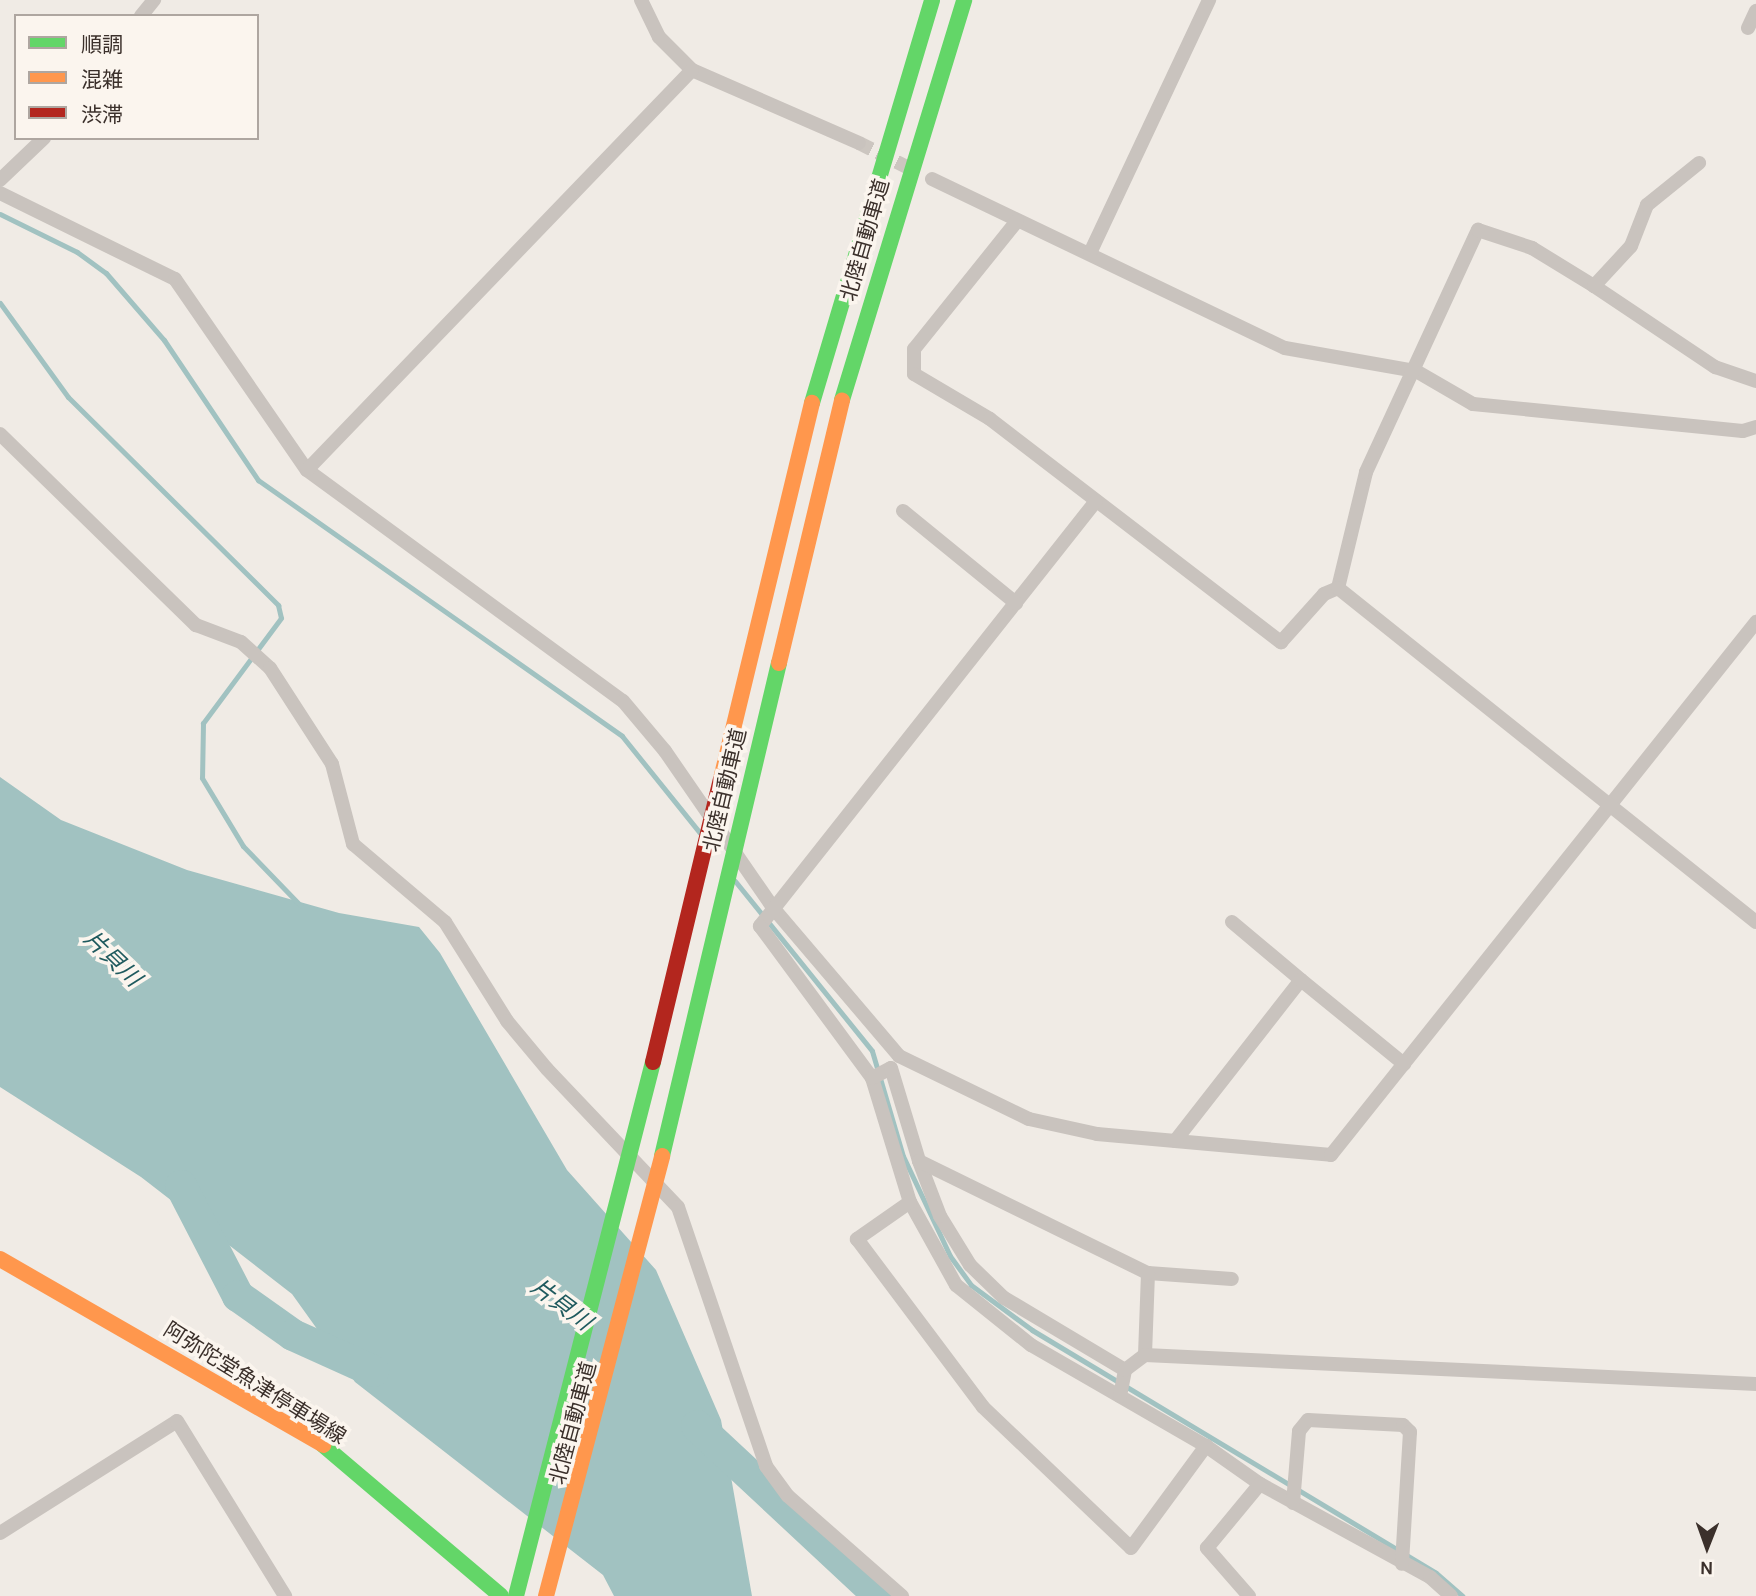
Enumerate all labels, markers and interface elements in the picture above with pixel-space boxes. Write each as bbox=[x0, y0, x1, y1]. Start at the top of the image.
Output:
legend bbox=[14, 14, 259, 140]
text: 順調 bbox=[81, 33, 123, 57]
text: 混雑 bbox=[81, 68, 123, 92]
text: 渋滞 bbox=[81, 103, 123, 127]
street label: 北陸自動車道 bbox=[836, 176, 894, 304]
street label: 北陸自動車道 bbox=[699, 726, 751, 854]
water label: 片貝川 bbox=[78, 925, 146, 993]
water label: 片貝川 bbox=[525, 1273, 597, 1337]
street label: 阿弥陀堂魚津停車場線 bbox=[159, 1317, 351, 1449]
street label: 北陸自動車道 bbox=[545, 1359, 601, 1487]
north arrow bbox=[1672, 1512, 1742, 1582]
text: N bbox=[1700, 1557, 1714, 1579]

